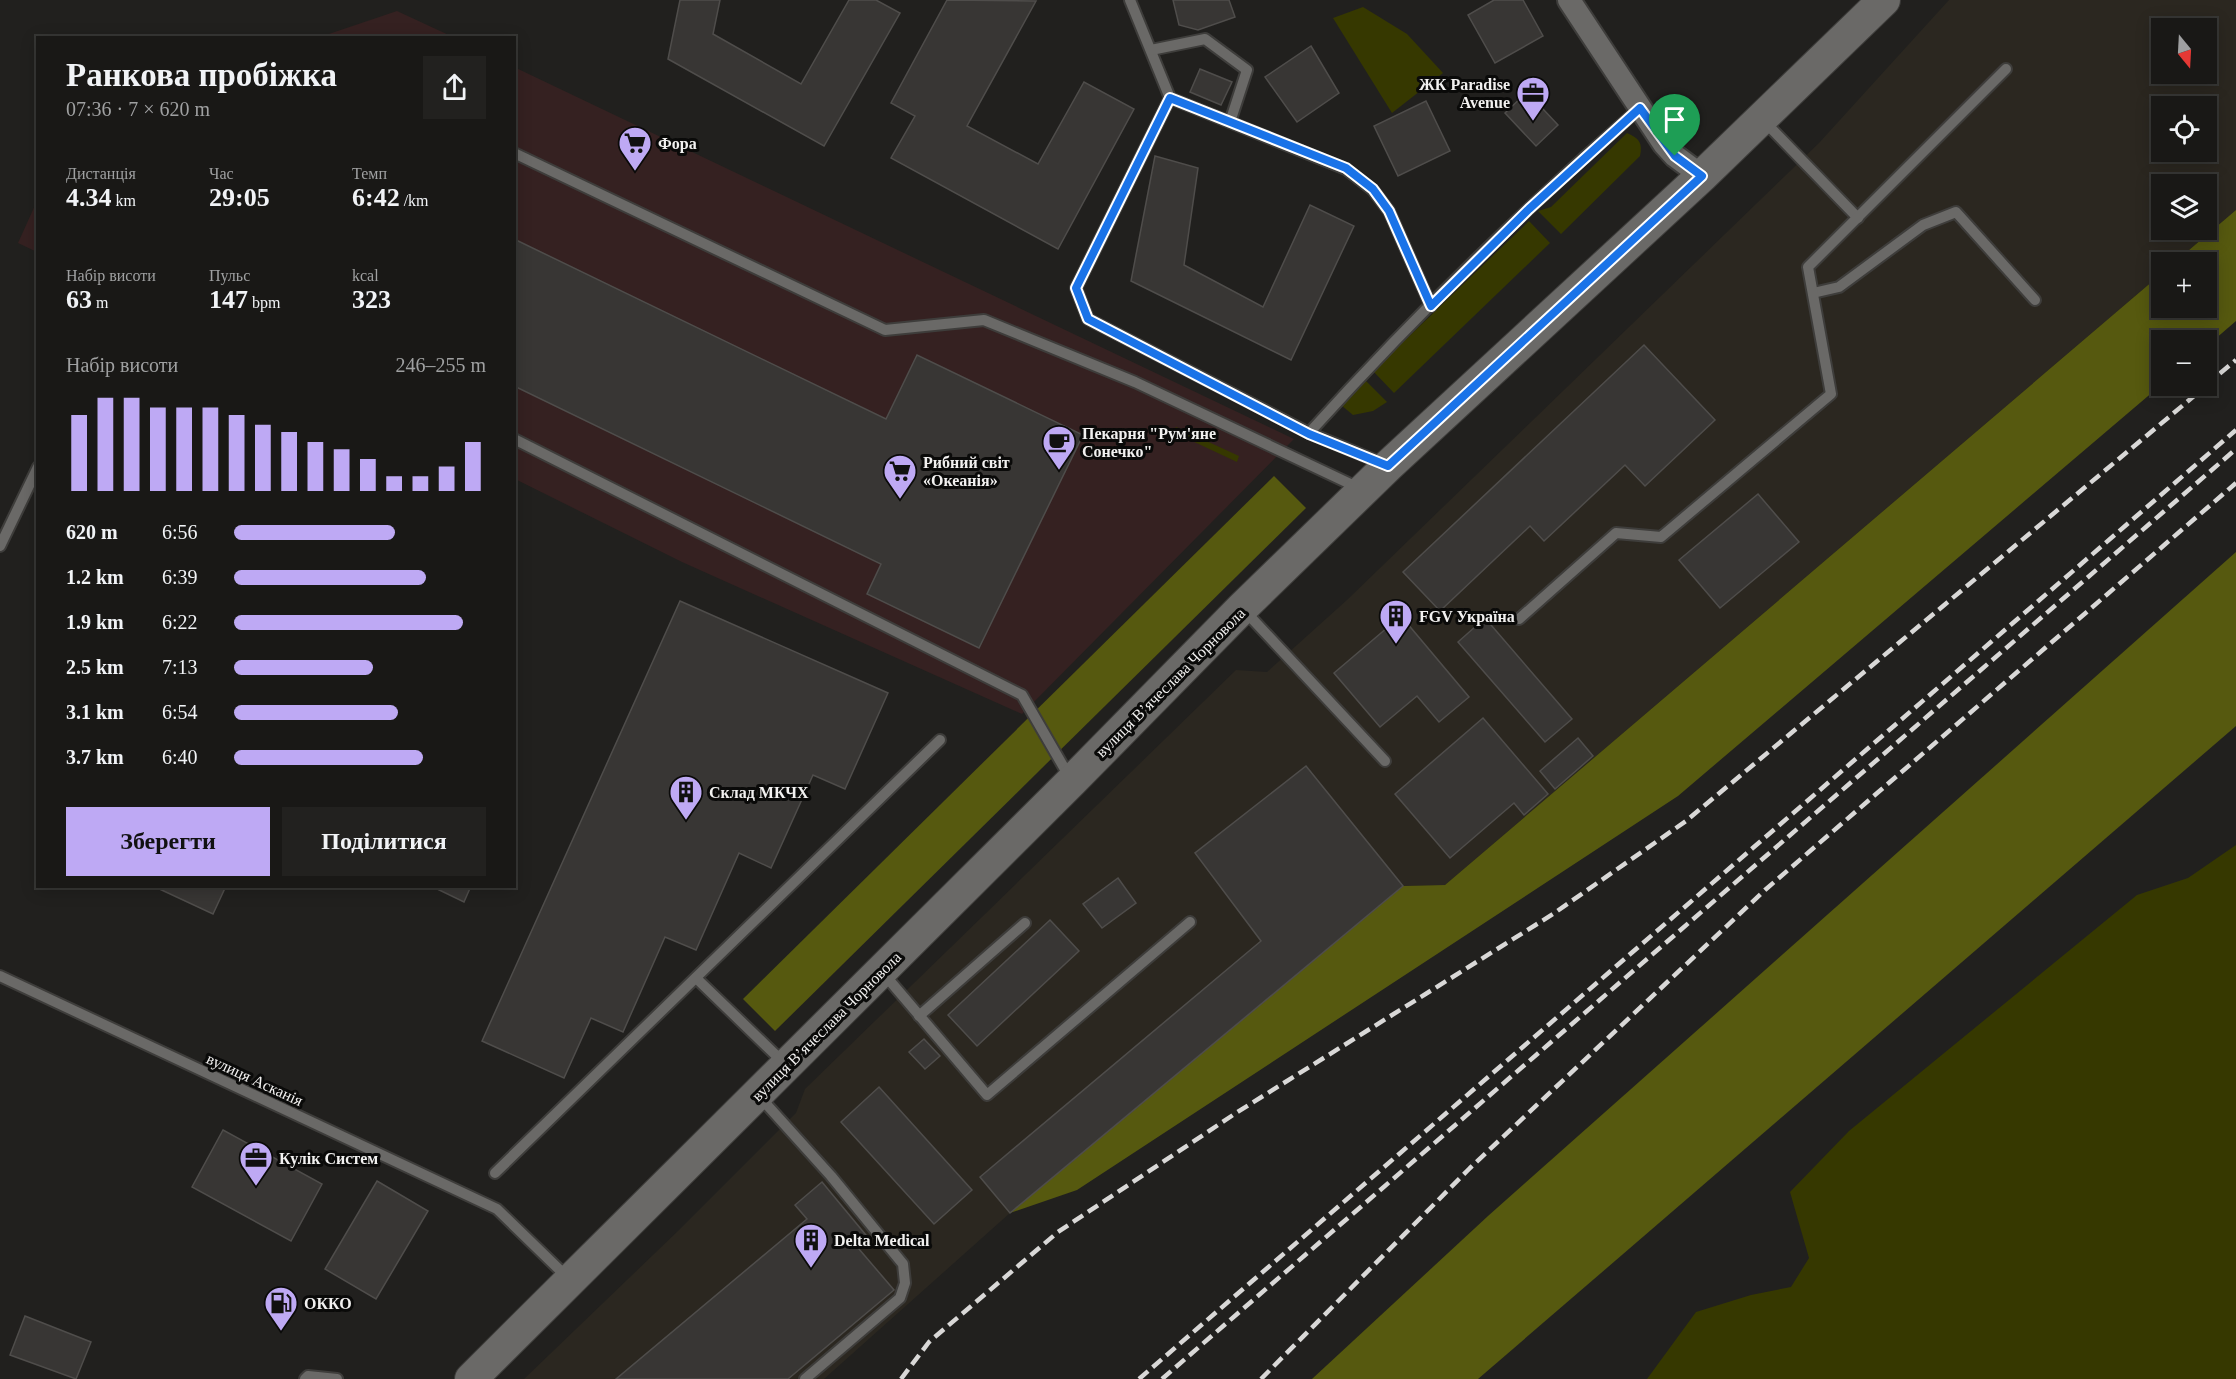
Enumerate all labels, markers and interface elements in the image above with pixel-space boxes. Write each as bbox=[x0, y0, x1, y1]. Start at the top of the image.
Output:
north arrow bbox=[2151, 18, 2217, 84]
map controls bbox=[2151, 18, 2217, 396]
button: share bbox=[423, 56, 486, 119]
text: Ранкова пробіжка bbox=[66, 57, 337, 93]
office icon: ЖК Paradise Avenue bbox=[1515, 75, 1551, 122]
place label: ЖК Paradise Avenue bbox=[1419, 76, 1510, 111]
pin bbox=[1649, 94, 1700, 156]
button: locate bbox=[2151, 96, 2217, 162]
text: 07:36 · 7 × 620 m bbox=[66, 98, 210, 120]
icon: arrive bbox=[1658, 103, 1691, 136]
supermarket icon: Фора bbox=[617, 125, 653, 172]
place label: Фора bbox=[658, 135, 697, 153]
text: Дистанція bbox=[66, 165, 136, 182]
text: Час bbox=[209, 165, 234, 182]
text: Темп bbox=[352, 165, 387, 182]
button: layers bbox=[2151, 174, 2217, 240]
text: 4.34 bbox=[66, 183, 112, 212]
text: 29:05 bbox=[209, 183, 270, 212]
text: 6:42 bbox=[352, 183, 400, 212]
text: km bbox=[112, 192, 136, 209]
text: /km bbox=[400, 192, 429, 209]
button: + bbox=[2151, 252, 2217, 318]
text: Набір висоти bbox=[66, 267, 156, 284]
text: Пульс bbox=[209, 267, 250, 284]
text: kcal bbox=[352, 267, 379, 284]
text: 63 bbox=[66, 285, 92, 314]
text: 147 bbox=[209, 285, 248, 314]
text: 323 bbox=[352, 285, 391, 314]
text: m bbox=[92, 294, 108, 311]
text: bpm bbox=[248, 294, 280, 311]
button: − bbox=[2151, 330, 2217, 396]
text: Набір висоти bbox=[66, 354, 178, 376]
text: 246–255 m bbox=[395, 354, 486, 376]
cafe icon: Пекарня "Рум'яне Сонечко" bbox=[1041, 424, 1077, 471]
place label: Пекарня "Рум'яне Сонечко" bbox=[1082, 425, 1216, 460]
supermarket icon: Рибний світ «Океанія» bbox=[882, 453, 918, 500]
place label: Рибний світ «Океанія» bbox=[923, 454, 1010, 489]
text: 620 m bbox=[66, 521, 118, 543]
text: 6:56 bbox=[162, 521, 198, 543]
text: 1.2 km bbox=[66, 566, 124, 588]
text: 6:39 bbox=[162, 566, 198, 588]
building icon: FGV Україна bbox=[1378, 598, 1414, 645]
street label: вулиця Вʼячеслава Чорновола bbox=[1092, 604, 1249, 761]
place label: FGV Україна bbox=[1419, 608, 1515, 626]
text: 1.9 km bbox=[66, 611, 124, 633]
text: 6:22 bbox=[162, 611, 198, 633]
text: 2.5 km bbox=[66, 656, 124, 678]
text: 7:13 bbox=[162, 656, 198, 678]
text: 3.1 km bbox=[66, 701, 124, 723]
text: 6:54 bbox=[162, 701, 198, 723]
text: 3.7 km bbox=[66, 746, 124, 768]
text: 6:40 bbox=[162, 746, 198, 768]
building icon: Склад МКЧХ bbox=[668, 774, 704, 821]
place label: Склад МКЧХ bbox=[709, 784, 809, 801]
button: Зберегти bbox=[66, 807, 270, 876]
button: Поділитися bbox=[282, 807, 486, 876]
street label: вулиця Вʼячеслава Чорновола bbox=[748, 948, 905, 1105]
street label: вулиця Асканія bbox=[204, 1050, 306, 1110]
office icon: Кулік Систем bbox=[238, 1140, 274, 1187]
place label: Кулік Систем bbox=[279, 1150, 378, 1168]
building icon: Delta Medical bbox=[793, 1222, 829, 1269]
place label: Delta Medical bbox=[834, 1232, 930, 1249]
fuel station icon: ОККО bbox=[263, 1285, 299, 1332]
place label: ОККО bbox=[304, 1295, 352, 1312]

